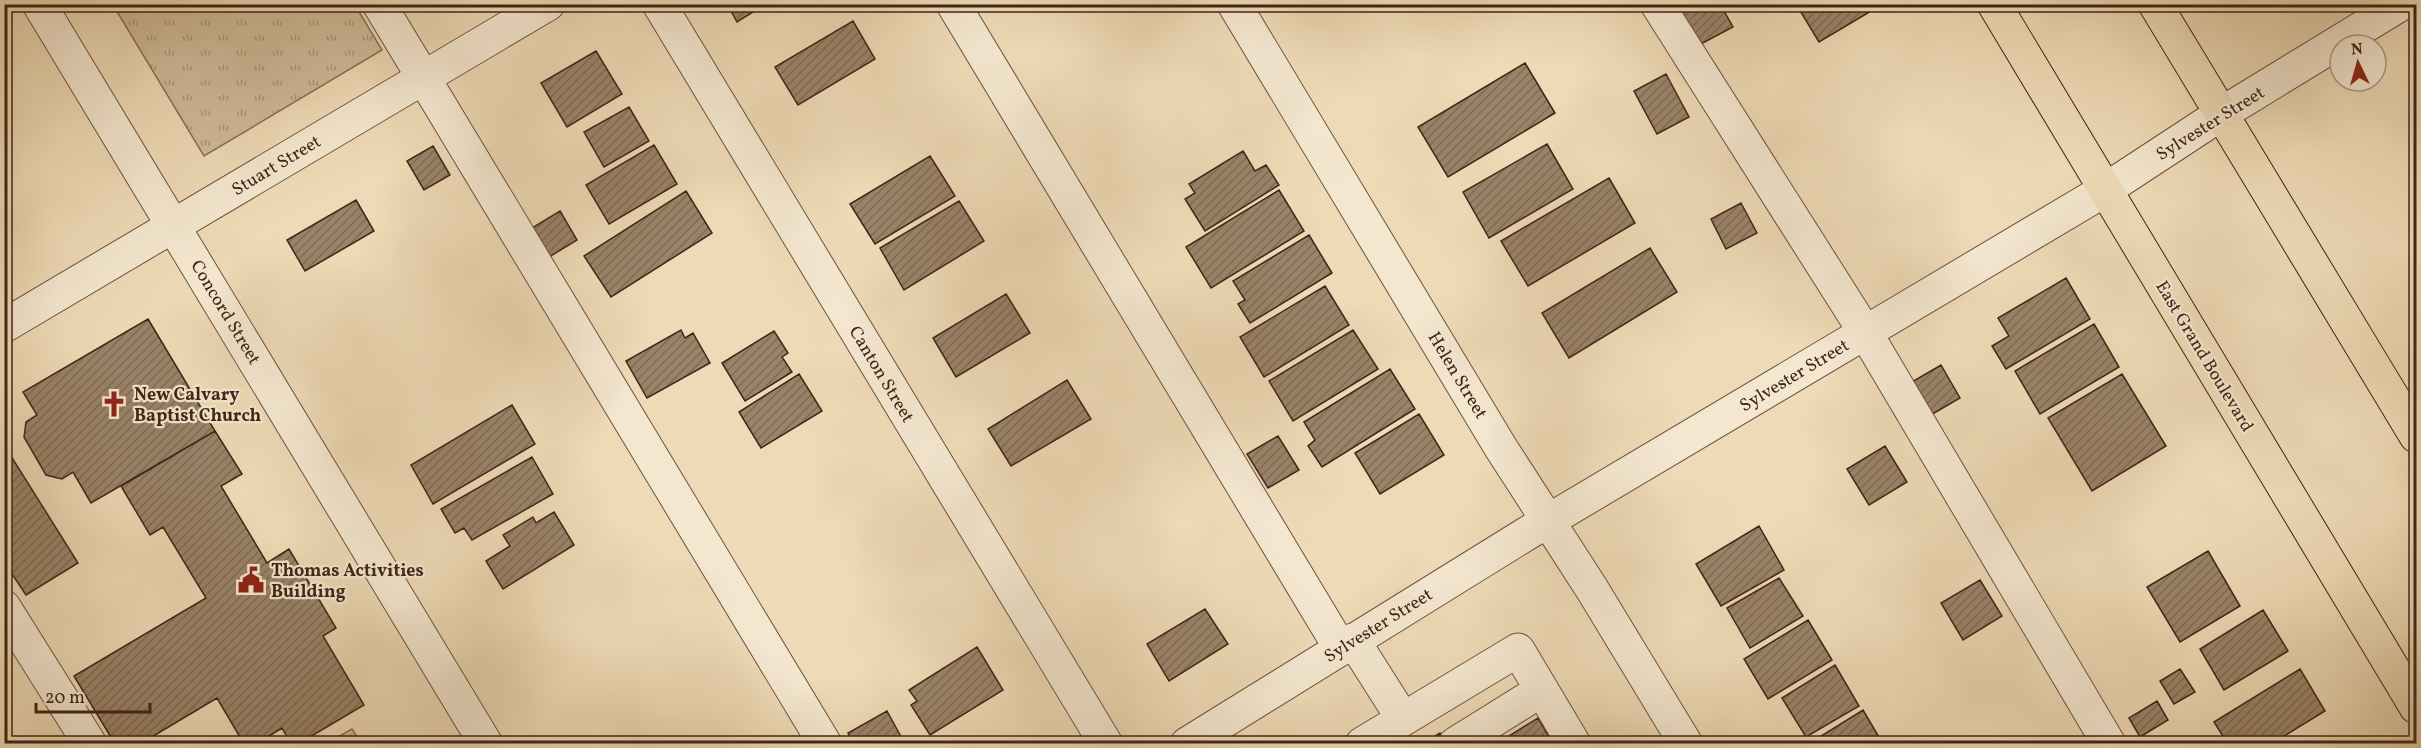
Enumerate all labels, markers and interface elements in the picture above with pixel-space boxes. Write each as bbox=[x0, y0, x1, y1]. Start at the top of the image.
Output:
north arrow bbox=[2328, 33, 2388, 93]
text: N bbox=[2350, 39, 2364, 62]
street label: Sylvester Street bbox=[2152, 81, 2270, 168]
street label: Stuart Street bbox=[227, 130, 326, 203]
street label: Concord Street bbox=[184, 256, 266, 370]
street label: East Grand Boulevard bbox=[2149, 276, 2259, 437]
street label: Canton Street bbox=[842, 322, 919, 428]
street label: Helen Street bbox=[1421, 328, 1493, 424]
street label: Sylvester Street bbox=[1735, 334, 1854, 419]
place label: New Calvary Baptist Church bbox=[134, 383, 262, 429]
church icon: New Calvary Baptist Church bbox=[99, 389, 129, 419]
place label: Thomas Activities Building bbox=[271, 559, 424, 605]
public building icon: Thomas Activities Building bbox=[236, 565, 266, 595]
street label: Sylvester Street bbox=[1320, 583, 1438, 670]
scale bar bbox=[36, 676, 150, 714]
text: 20 m bbox=[45, 686, 85, 711]

